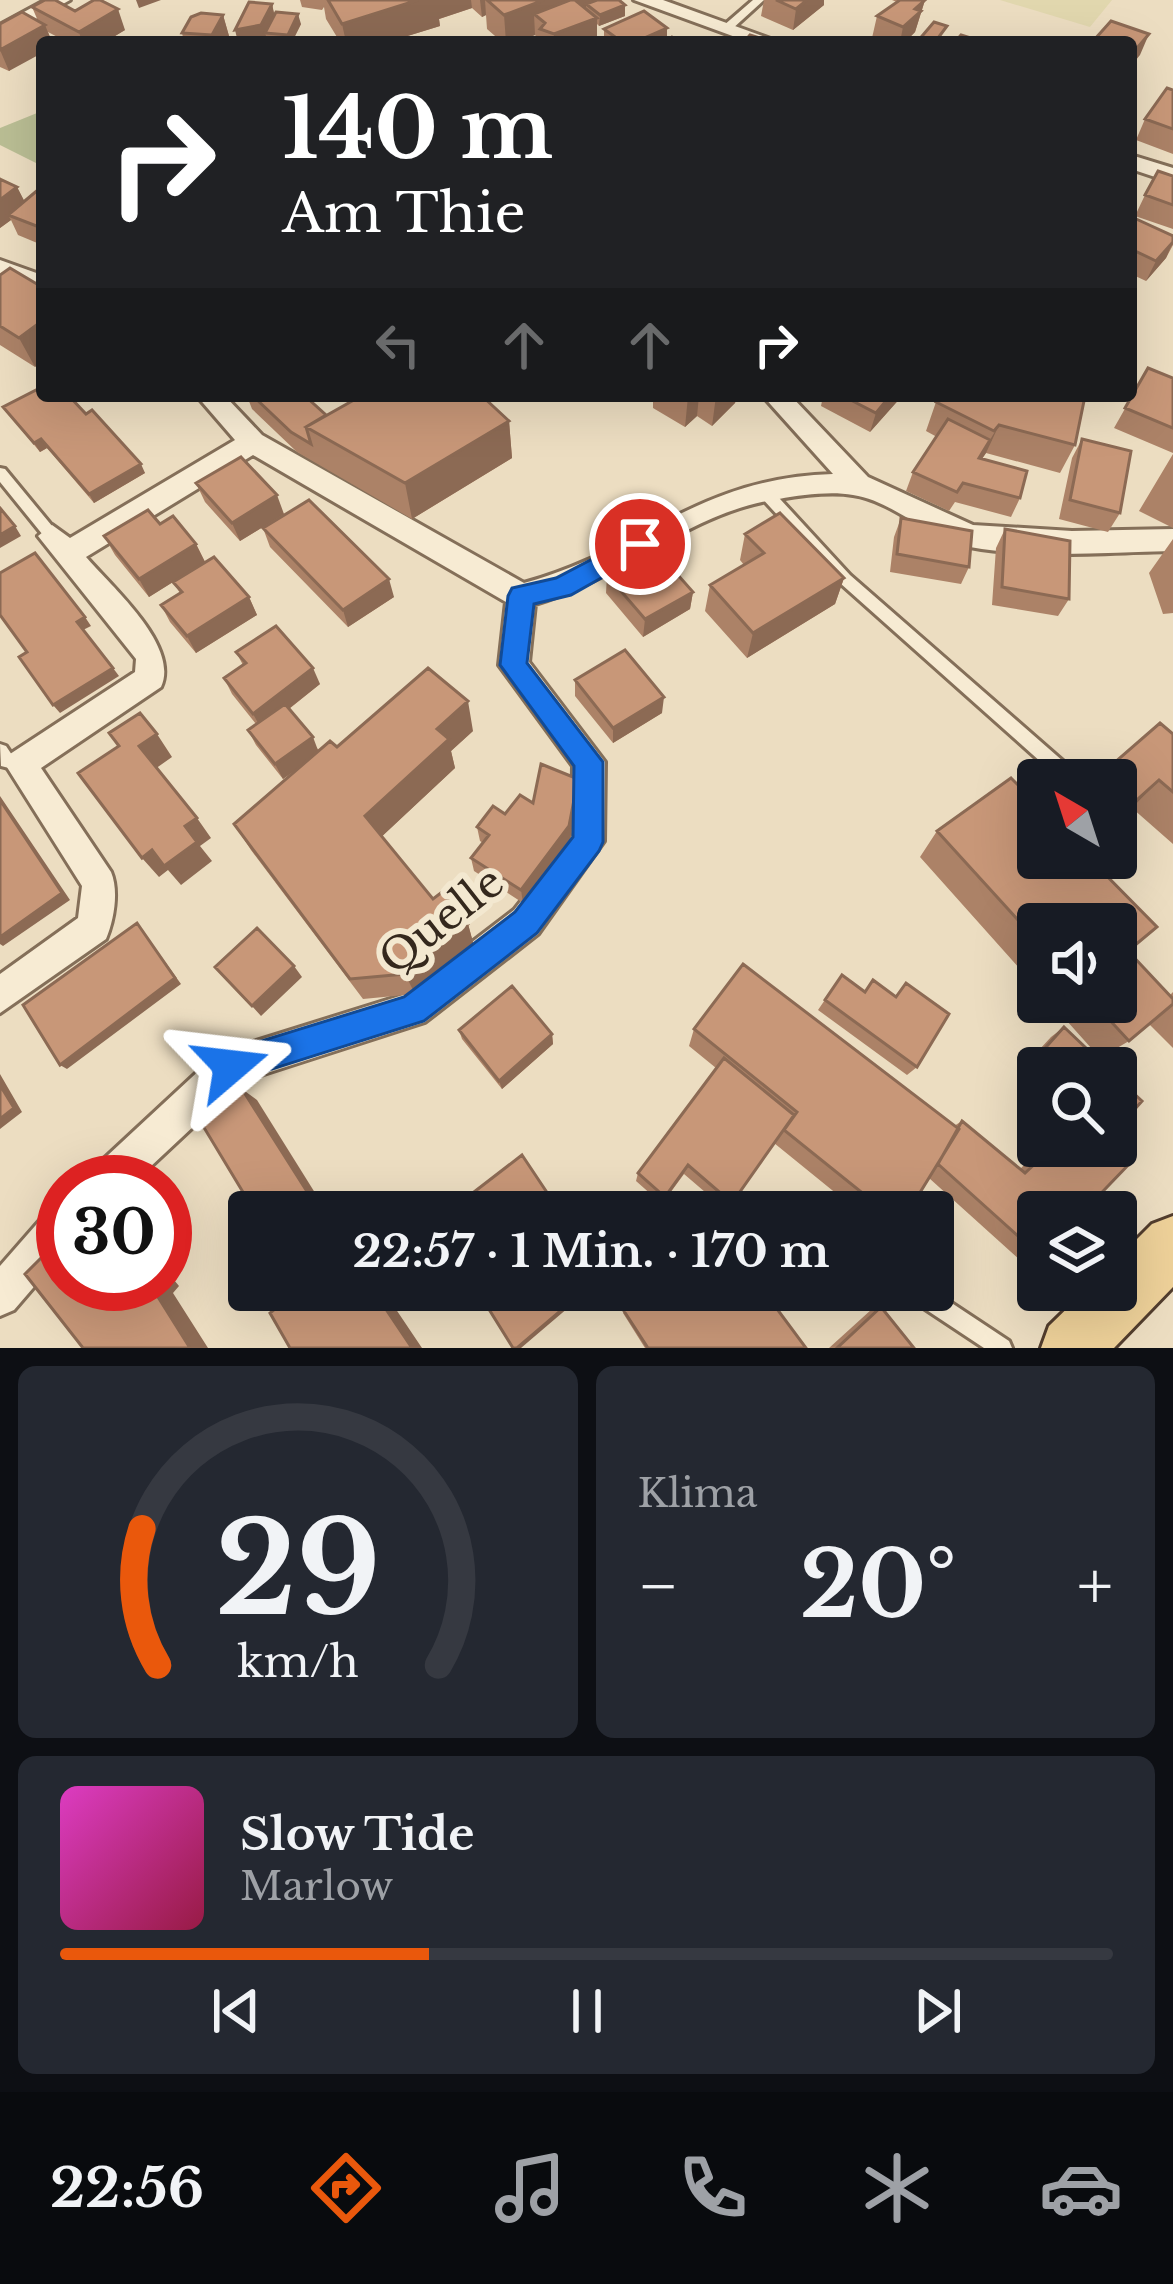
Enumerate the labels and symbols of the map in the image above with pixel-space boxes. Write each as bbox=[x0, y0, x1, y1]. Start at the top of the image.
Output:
pin bbox=[589, 493, 691, 595]
north arrow bbox=[1017, 759, 1137, 879]
street label: Quelle bbox=[368, 855, 514, 985]
position arrow bbox=[168, 1003, 294, 1129]
speed limit sign: 30 bbox=[36, 1155, 192, 1311]

